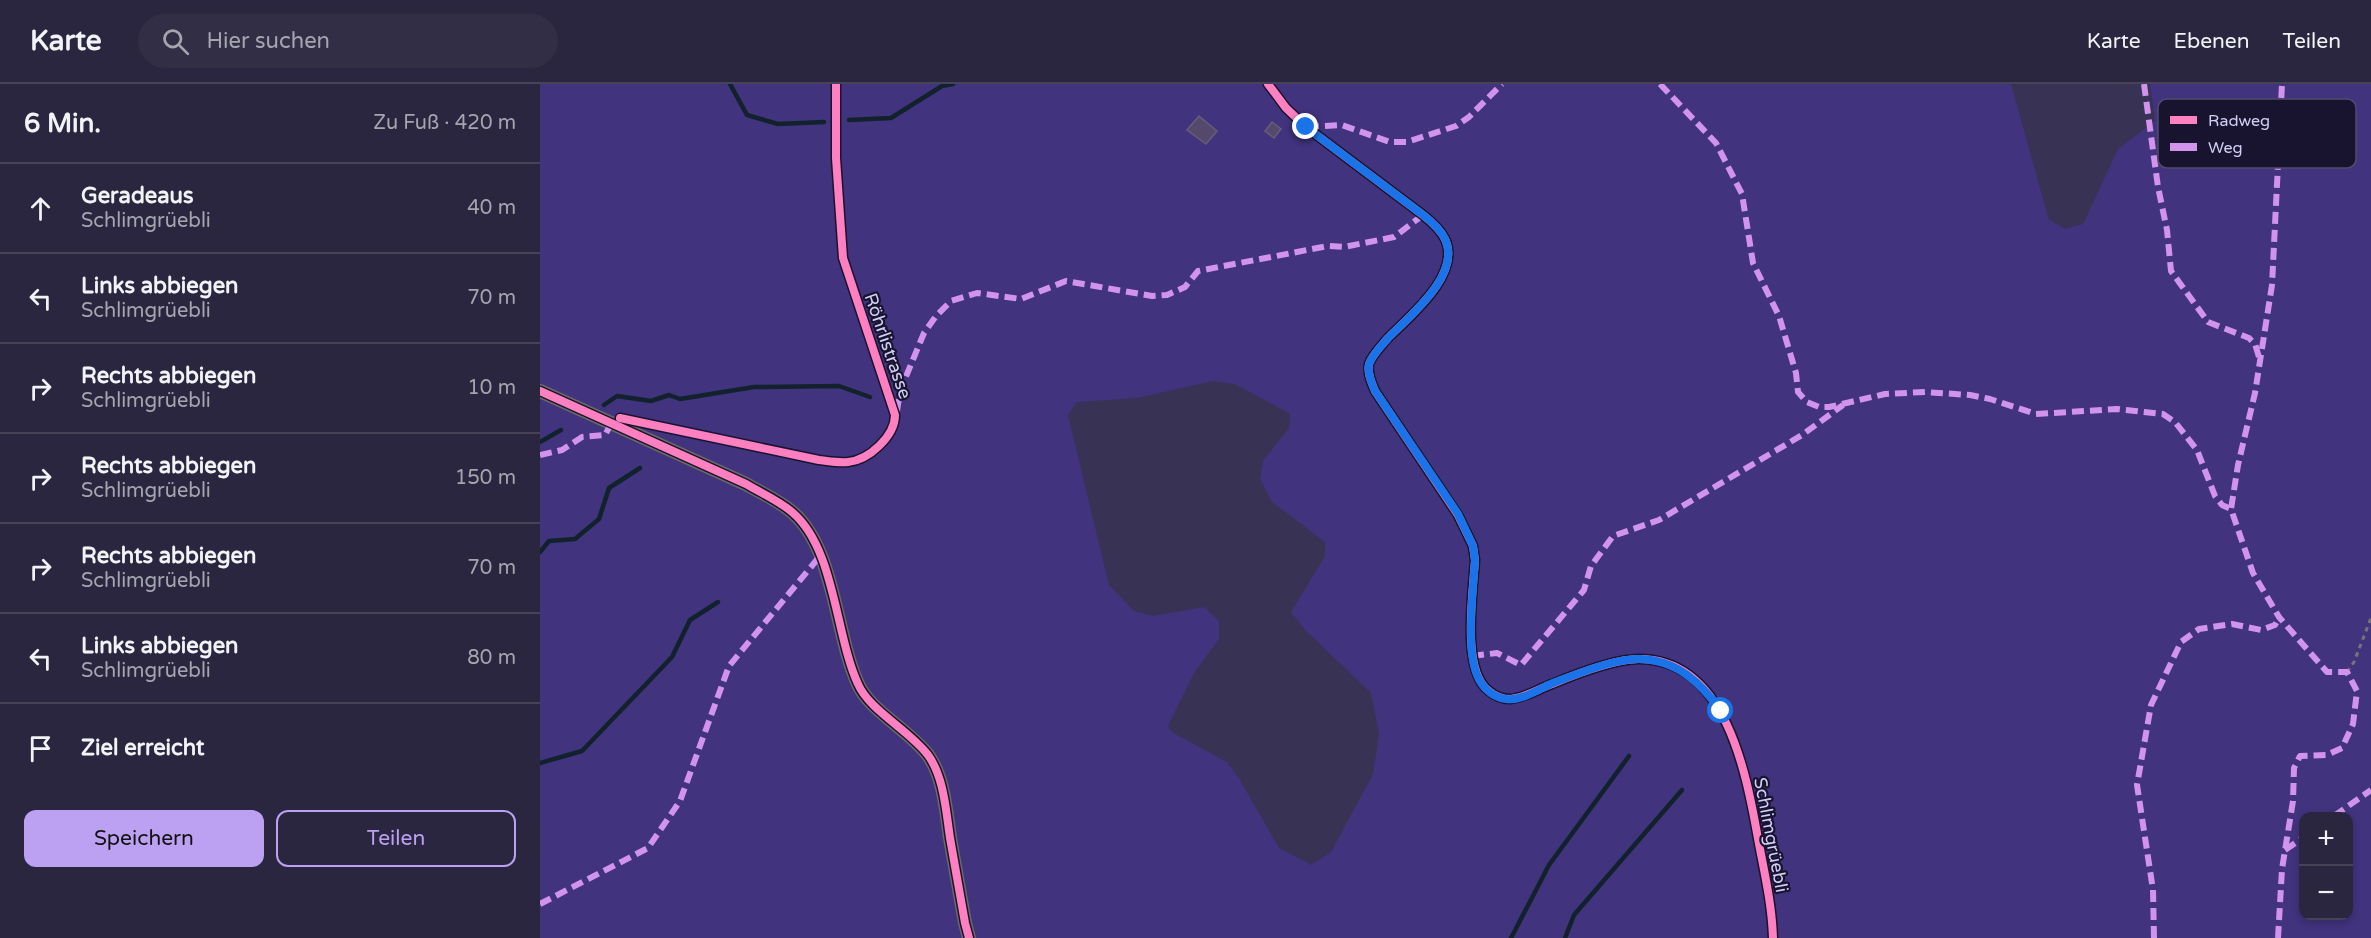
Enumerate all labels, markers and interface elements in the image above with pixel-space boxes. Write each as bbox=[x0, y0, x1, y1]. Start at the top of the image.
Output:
search box bbox=[138, 14, 558, 68]
text: Karte bbox=[30, 24, 102, 58]
icon: search bbox=[159, 25, 192, 58]
text: Hier suchen bbox=[207, 28, 330, 54]
text: Karte bbox=[2087, 29, 2141, 54]
text: Ebenen bbox=[2174, 29, 2250, 54]
text: Teilen bbox=[2283, 29, 2341, 54]
legend bbox=[2158, 99, 2356, 168]
text: 6 Min. bbox=[24, 108, 101, 139]
text: Zu Fuß · 420 m bbox=[373, 111, 516, 135]
text: Radweg bbox=[2208, 111, 2270, 131]
route end bbox=[1292, 113, 1318, 139]
text: Weg bbox=[2208, 138, 2243, 158]
text: Geradeaus bbox=[81, 183, 193, 209]
icon: ahead bbox=[24, 192, 57, 225]
text: 40 m bbox=[467, 196, 516, 220]
text: Schlimgrüebli bbox=[81, 209, 211, 233]
text: Links abbiegen bbox=[81, 273, 239, 299]
icon: left bbox=[24, 282, 57, 315]
text: 70 m bbox=[467, 286, 516, 310]
street label: Röhrlistrasse bbox=[860, 290, 916, 402]
text: Schlimgrüebli bbox=[81, 299, 211, 323]
text: Rechts abbiegen bbox=[81, 363, 256, 389]
icon: right bbox=[24, 372, 57, 405]
text: 10 m bbox=[467, 376, 516, 400]
text: Schlimgrüebli bbox=[81, 389, 211, 413]
text: Rechts abbiegen bbox=[81, 453, 256, 479]
icon: right bbox=[24, 462, 57, 495]
text: 150 m bbox=[455, 466, 516, 490]
text: Schlimgrüebli bbox=[81, 479, 211, 503]
text: Rechts abbiegen bbox=[81, 543, 256, 569]
icon: right bbox=[24, 552, 57, 585]
text: 70 m bbox=[467, 556, 516, 580]
text: Schlimgrüebli bbox=[81, 569, 211, 593]
text: Links abbiegen bbox=[81, 633, 239, 659]
icon: left bbox=[24, 642, 57, 675]
text: 80 m bbox=[467, 646, 516, 670]
text: Schlimgrüebli bbox=[81, 659, 211, 683]
route start bbox=[1707, 697, 1733, 723]
icon: arrive bbox=[24, 732, 57, 765]
text: Ziel erreicht bbox=[81, 735, 204, 761]
street label: Schlimgrüebli bbox=[1749, 776, 1793, 894]
button: Speichern bbox=[24, 810, 264, 867]
button: Teilen bbox=[276, 810, 516, 867]
map controls bbox=[2299, 812, 2353, 920]
button: + bbox=[2299, 812, 2353, 866]
button: − bbox=[2299, 866, 2353, 920]

